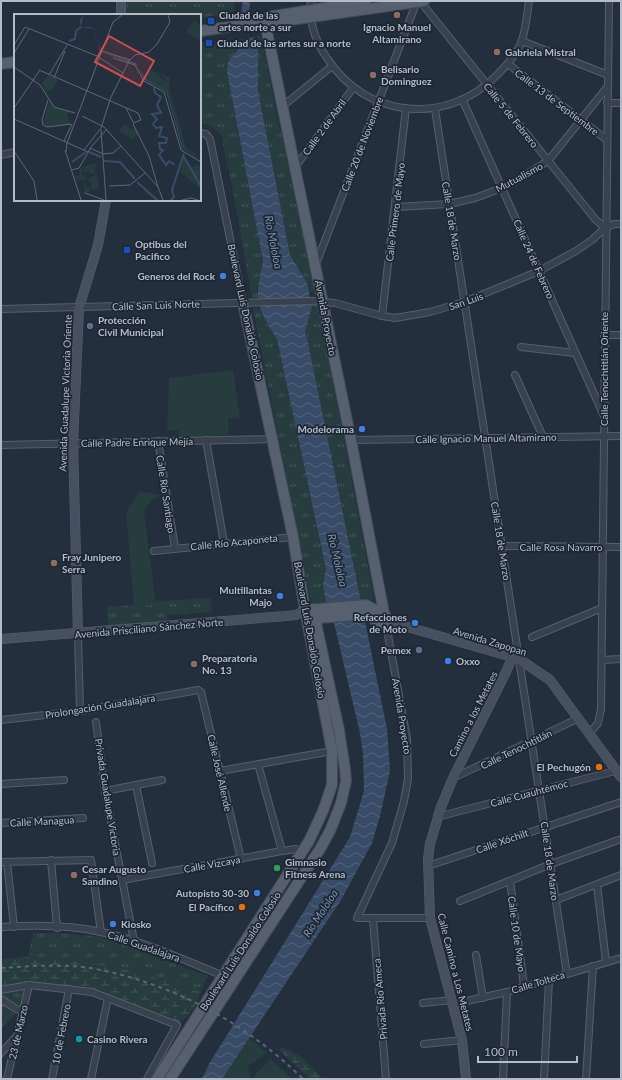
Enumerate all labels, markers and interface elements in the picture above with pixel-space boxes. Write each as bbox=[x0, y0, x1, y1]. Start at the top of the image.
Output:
place label: Ciudad de las artes norte a sur bbox=[219, 9, 292, 33]
marker: Ignacio Manuel Altamirano bbox=[392, 10, 402, 20]
inset map bbox=[14, 14, 201, 201]
marker: Ciudad de las artes norte a sur bbox=[206, 16, 216, 26]
place label: Ignacio Manuel Altamirano bbox=[363, 21, 431, 45]
place label: Ciudad de las artes sur a norte bbox=[217, 37, 351, 49]
marker: Ciudad de las artes sur a norte bbox=[204, 38, 214, 48]
place label: Gabriela Mistral bbox=[505, 46, 576, 58]
marker: Gabriela Mistral bbox=[492, 47, 502, 57]
place label: Belisario Dominguez bbox=[381, 63, 432, 87]
street label: Calle 13 de Septiembre bbox=[513, 67, 601, 137]
marker: Belisario Dominguez bbox=[368, 70, 378, 80]
street label: Calle 5 de Febrero bbox=[481, 80, 541, 150]
street label: Calle 20 de Noviembre bbox=[338, 95, 386, 193]
street label: Calle 2 de Abril bbox=[300, 97, 348, 157]
street label: Mutualismo bbox=[493, 159, 545, 194]
street label: Calle Primero de Mayo bbox=[383, 162, 407, 262]
street label: Calle 18 de Marzo bbox=[440, 181, 464, 262]
water label: Río Mololoa bbox=[262, 214, 286, 270]
street label: Calle 24 de Febrero bbox=[511, 217, 557, 301]
place label: Optibus del Pacifico bbox=[135, 238, 187, 262]
street label: Boulevard Luis Donaldo Colosio bbox=[226, 243, 266, 382]
marker: Optibus del Pacifico bbox=[122, 245, 132, 255]
place label: Generos del Rock bbox=[137, 270, 216, 282]
marker: Generos del Rock bbox=[218, 271, 228, 281]
street label: Avenida Proyecto bbox=[313, 279, 339, 357]
street label: San Luis bbox=[447, 290, 485, 312]
street label: Calle San Luis Norte bbox=[112, 297, 200, 313]
street label: Calle Tenochtitlán Oriente bbox=[598, 312, 610, 426]
street label: Avenida Guadalupe Victoria Oriente bbox=[56, 314, 74, 472]
place label: Protección Civil Municipal bbox=[98, 314, 164, 338]
marker: Protección Civil Municipal bbox=[85, 321, 95, 331]
place label: Modelorama bbox=[298, 423, 354, 435]
marker: Modelorama bbox=[357, 424, 367, 434]
street label: Calle Ignacio Manuel Altamirano bbox=[415, 431, 557, 445]
street label: Calle Padre Enrique Mejía bbox=[81, 435, 193, 449]
street label: Calle Río Santiago bbox=[154, 454, 178, 534]
street label: Calle 18 de Marzo bbox=[489, 501, 513, 582]
street label: Calle Río Acaponeta bbox=[190, 531, 278, 553]
water label: Río Mololoa bbox=[326, 532, 351, 588]
street label: Calle Rosa Navarro bbox=[520, 541, 603, 553]
place label: Fray Junipero Serra bbox=[62, 551, 122, 575]
marker: Fray Junipero Serra bbox=[49, 558, 59, 568]
street label: Boulevard Luis Donaldo Colosio bbox=[292, 560, 328, 700]
place label: Multillantas Majo bbox=[219, 584, 273, 608]
marker: Multillantas Majo bbox=[275, 591, 285, 601]
place label: Refacciones de Moto bbox=[354, 611, 408, 635]
street label: Avenida Prisciliano Sánchez Norte bbox=[74, 616, 224, 640]
marker: Refacciones de Moto bbox=[410, 618, 420, 628]
street label: Avenida Zapopan bbox=[452, 624, 528, 658]
place label: Pemex bbox=[381, 644, 412, 656]
marker: Pemex bbox=[414, 645, 424, 655]
place label: Preparatoria No. 13 bbox=[202, 652, 257, 676]
place label: Oxxo bbox=[456, 655, 480, 667]
marker: Oxxo bbox=[443, 656, 453, 666]
marker: Preparatoria No. 13 bbox=[189, 659, 199, 669]
street label: Camino a los Metates bbox=[446, 669, 500, 759]
street label: Avenida Proyecto bbox=[390, 677, 414, 755]
street label: Prolongación Guadalajara bbox=[44, 691, 156, 721]
street label: Calle Tenochtitlán bbox=[478, 726, 554, 772]
street label: Calle José Allende bbox=[205, 733, 235, 813]
street label: Privada Guadalupe Victoria bbox=[93, 737, 123, 857]
place label: El Pechugón bbox=[536, 761, 591, 773]
marker: El Pechugón bbox=[594, 762, 604, 772]
street label: Calle Cuauhtémoc bbox=[489, 777, 569, 809]
street label: Calle Managua bbox=[9, 813, 75, 829]
street label: Calle 18 de Marzo bbox=[539, 821, 562, 902]
street label: Calle Xóchilt bbox=[474, 826, 530, 856]
street label: Calle Vizcaya bbox=[183, 853, 241, 875]
place label: Gimnasio Fitness Arena bbox=[285, 856, 345, 880]
place label: Cesar Augusto Sandino bbox=[82, 863, 146, 887]
marker: Gimnasio Fitness Arena bbox=[272, 863, 282, 873]
marker: Cesar Augusto Sandino bbox=[69, 870, 79, 880]
water label: Río Mololoa bbox=[300, 886, 340, 939]
place label: Autopisto 30-30 bbox=[175, 887, 249, 899]
marker: Autopisto 30-30 bbox=[252, 888, 262, 898]
street label: Boulevard Luis Donaldo Colosio bbox=[197, 889, 283, 1013]
street label: Calle 10 de Mayo bbox=[506, 895, 528, 973]
place label: El Pacífico bbox=[188, 901, 234, 913]
marker: El Pacífico bbox=[237, 902, 247, 912]
street label: Calle Camino a Los Metates bbox=[436, 912, 476, 1032]
place label: Kiosko bbox=[121, 918, 152, 930]
marker: Kiosko bbox=[108, 919, 118, 929]
street label: Calle Guadalajara bbox=[106, 928, 182, 964]
street label: Privada Río Ameca bbox=[370, 958, 390, 1040]
street label: Calle Tolteca bbox=[510, 968, 566, 996]
street label: 10 de Febrero bbox=[49, 1002, 73, 1065]
street label: 23 de Marzo bbox=[6, 1003, 30, 1060]
place label: Casino Rivera bbox=[87, 1033, 148, 1045]
marker: Casino Rivera bbox=[74, 1034, 84, 1044]
scale bar bbox=[478, 1038, 577, 1064]
text: 100 m bbox=[484, 1044, 518, 1059]

